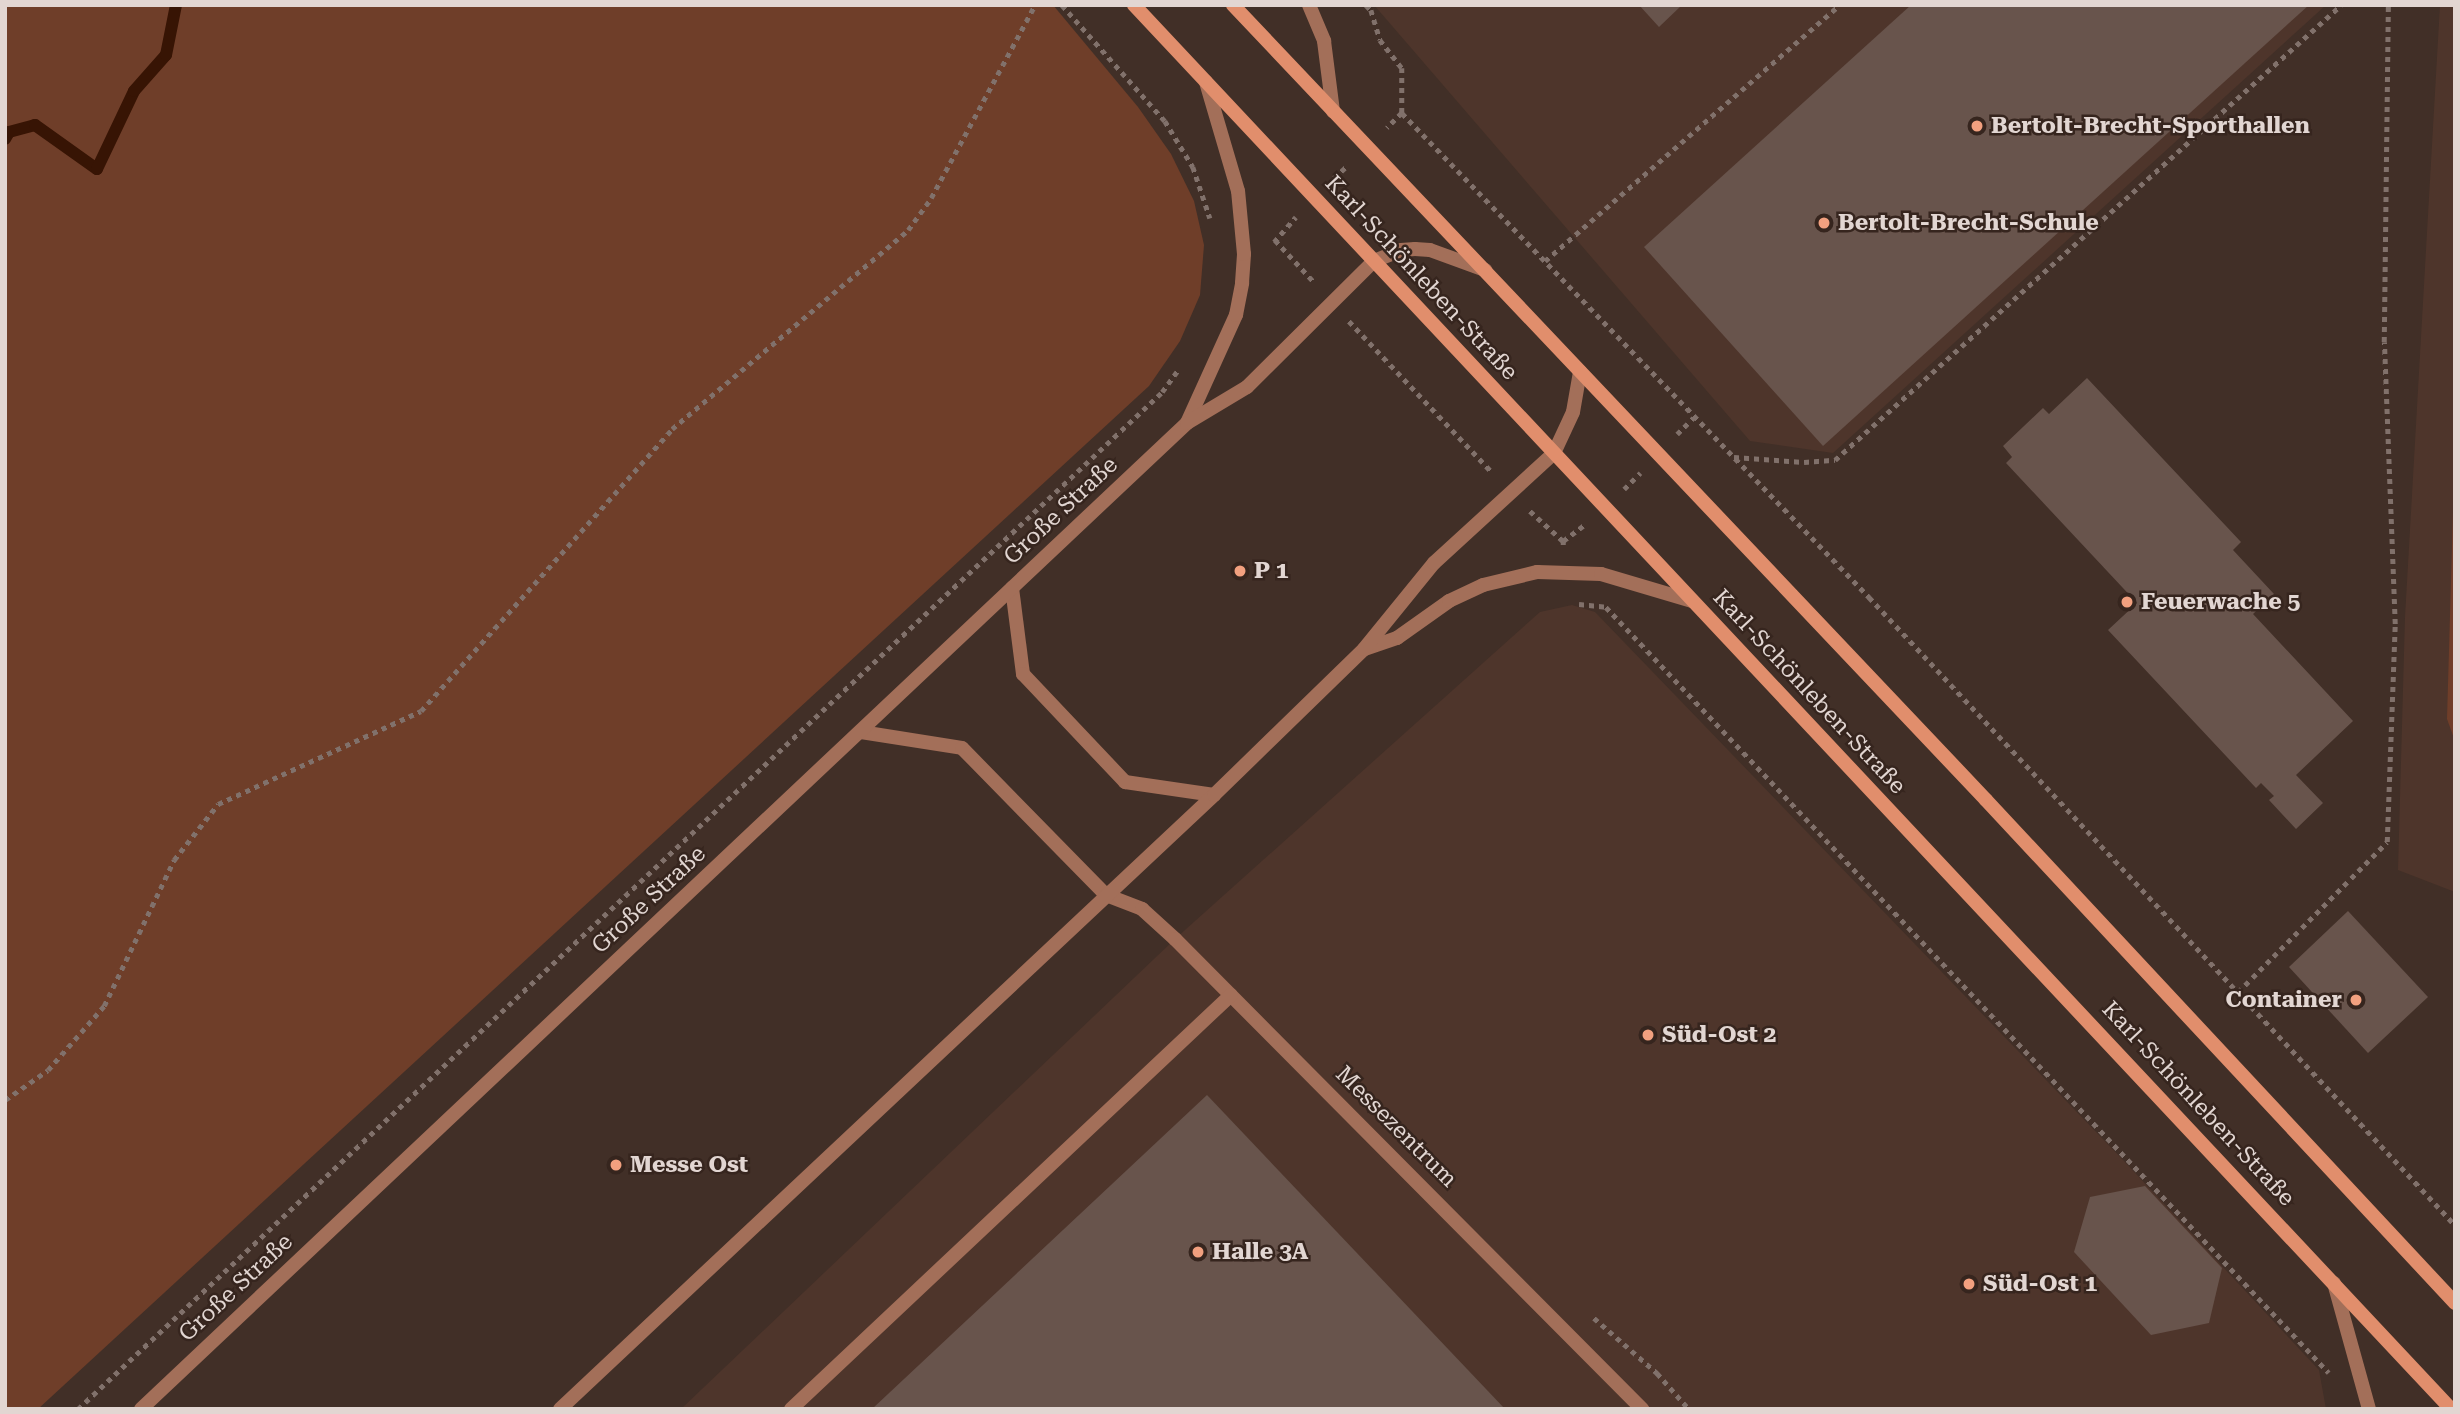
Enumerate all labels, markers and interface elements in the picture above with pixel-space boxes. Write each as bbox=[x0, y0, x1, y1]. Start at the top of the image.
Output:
place label: Bertolt-Brecht-Sporthallen bbox=[1991, 112, 2310, 140]
marker: Bertolt-Brecht-Sporthallen bbox=[1969, 118, 1985, 134]
street label: Karl-Schönleben-Straße bbox=[1319, 170, 1523, 386]
place label: Bertolt-Brecht-Schule bbox=[1838, 209, 2099, 237]
marker: Bertolt-Brecht-Schule bbox=[1816, 215, 1832, 231]
street label: Große Straße bbox=[998, 451, 1124, 571]
place label: P 1 bbox=[1254, 557, 1289, 585]
marker: P 1 bbox=[1232, 563, 1248, 579]
street label: Karl-Schönleben-Straße bbox=[1707, 584, 1911, 800]
place label: Feuerwache 5 bbox=[2141, 588, 2300, 616]
marker: Feuerwache 5 bbox=[2119, 594, 2135, 610]
street label: Große Straße bbox=[586, 840, 712, 960]
place label: Container bbox=[2225, 986, 2342, 1014]
marker: Container bbox=[2348, 992, 2364, 1008]
street label: Karl-Schönleben-Straße bbox=[2096, 996, 2300, 1212]
place label: Süd-Ost 2 bbox=[1662, 1021, 1776, 1049]
marker: Süd-Ost 2 bbox=[1640, 1027, 1656, 1043]
street label: Messezentrum bbox=[1330, 1061, 1462, 1193]
place label: Messe Ost bbox=[630, 1151, 748, 1179]
marker: Messe Ost bbox=[608, 1157, 624, 1173]
street label: Große Straße bbox=[173, 1228, 299, 1348]
place label: Halle 3A bbox=[1212, 1238, 1308, 1266]
marker: Halle 3A bbox=[1190, 1244, 1206, 1260]
place label: Süd-Ost 1 bbox=[1983, 1270, 2097, 1298]
marker: Süd-Ost 1 bbox=[1961, 1276, 1977, 1292]

